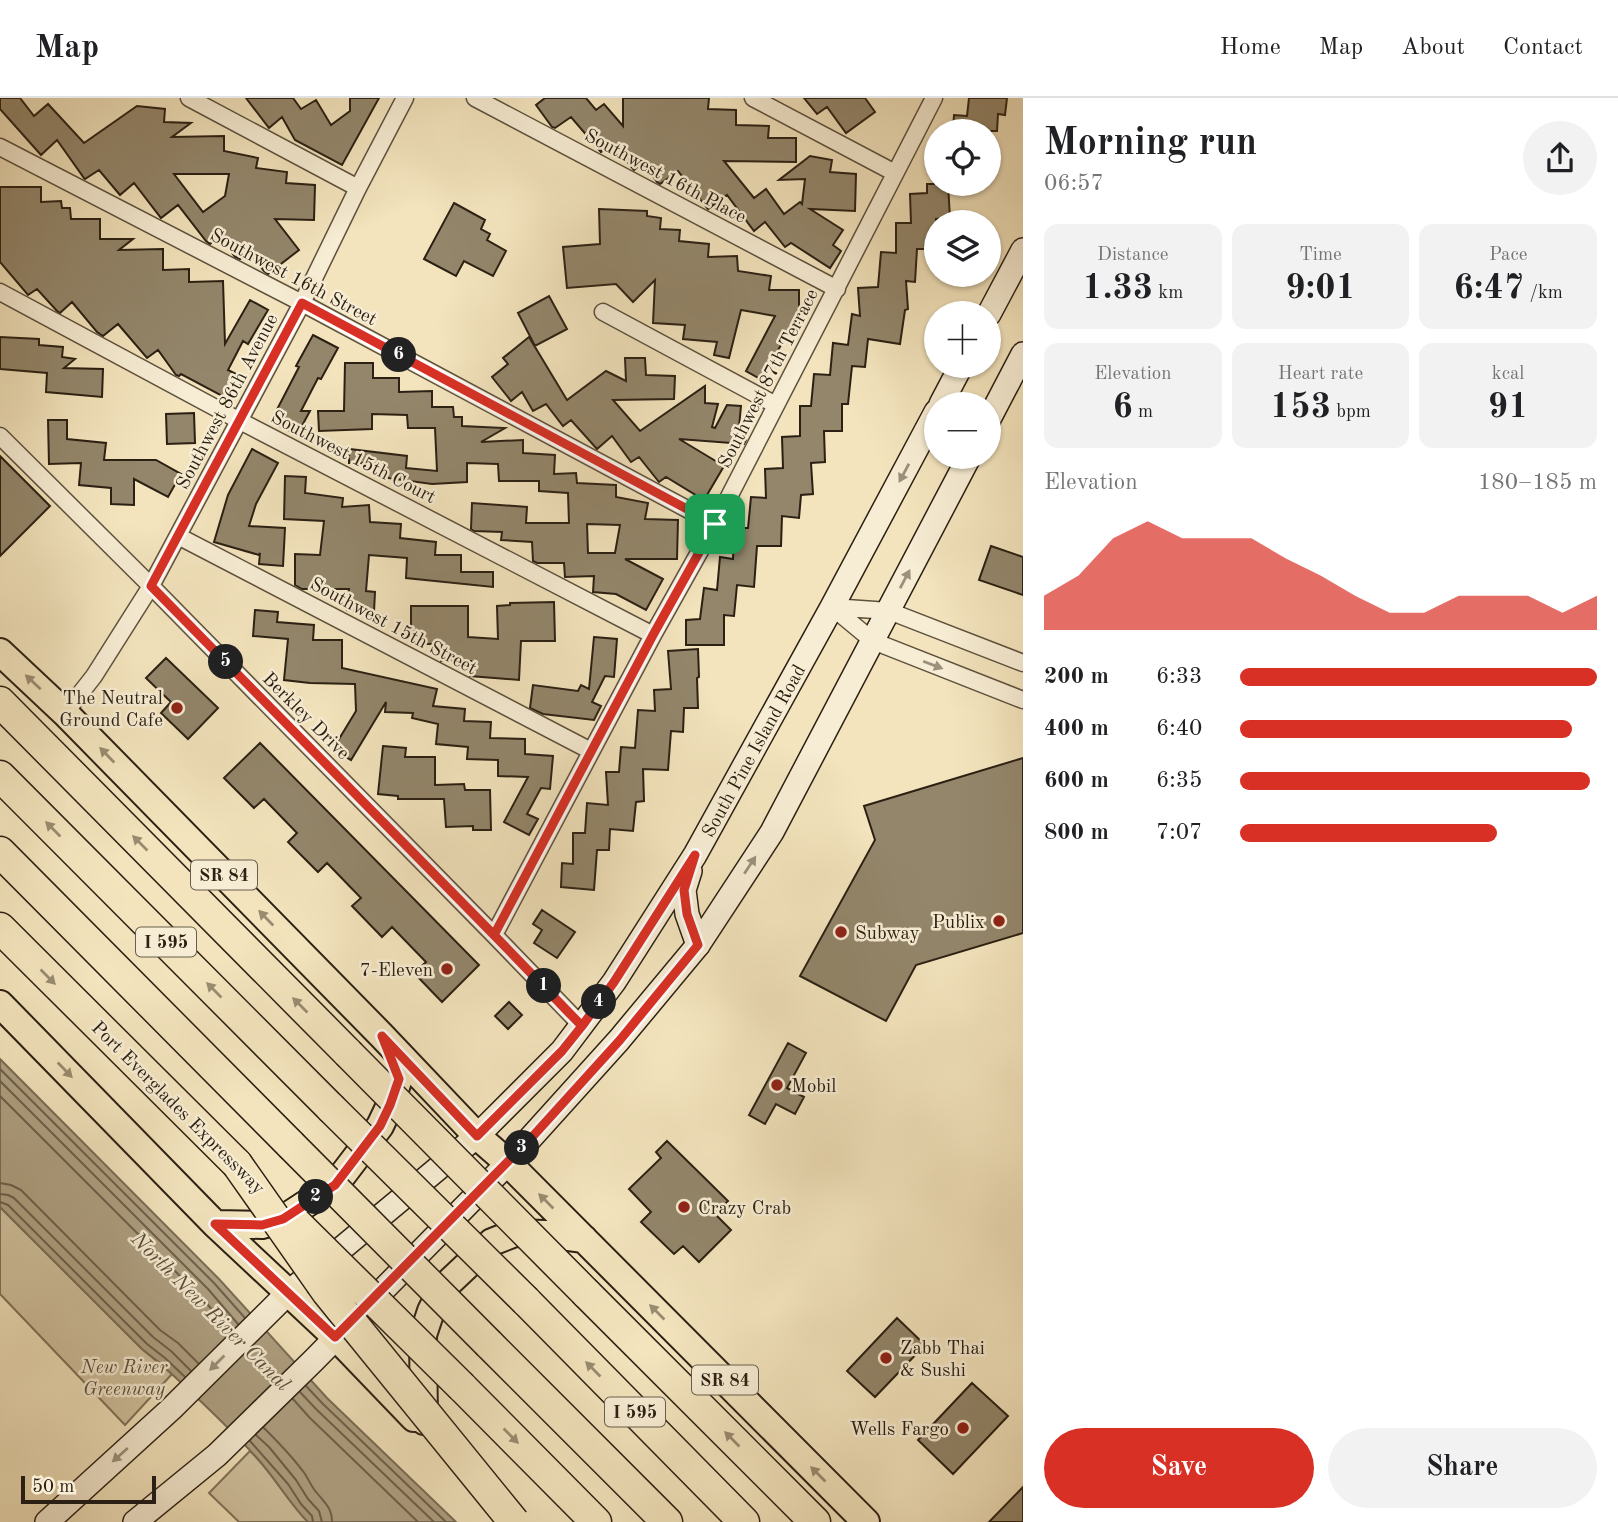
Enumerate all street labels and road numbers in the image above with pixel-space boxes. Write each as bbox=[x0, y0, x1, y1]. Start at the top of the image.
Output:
street label: Southwest 16th Place bbox=[581, 127, 749, 228]
street label: Southwest 16th Street bbox=[206, 226, 379, 330]
street label: Southwest 87th Terrace bbox=[716, 286, 823, 472]
street label: Southwest 86th Avenue bbox=[174, 311, 283, 493]
street label: Southwest 15th Court bbox=[267, 408, 438, 508]
street label: Southwest 15th Street bbox=[306, 575, 479, 679]
street label: South Pine Island Road bbox=[700, 662, 810, 841]
street label: Berkley Drive bbox=[258, 670, 352, 764]
road number: SR 84 bbox=[191, 860, 257, 890]
road number: I 595 bbox=[136, 928, 196, 956]
street label: Port Everglades Expressway bbox=[87, 1019, 267, 1199]
road number: SR 84 bbox=[692, 1366, 758, 1394]
road number: I 595 bbox=[605, 1398, 665, 1427]

